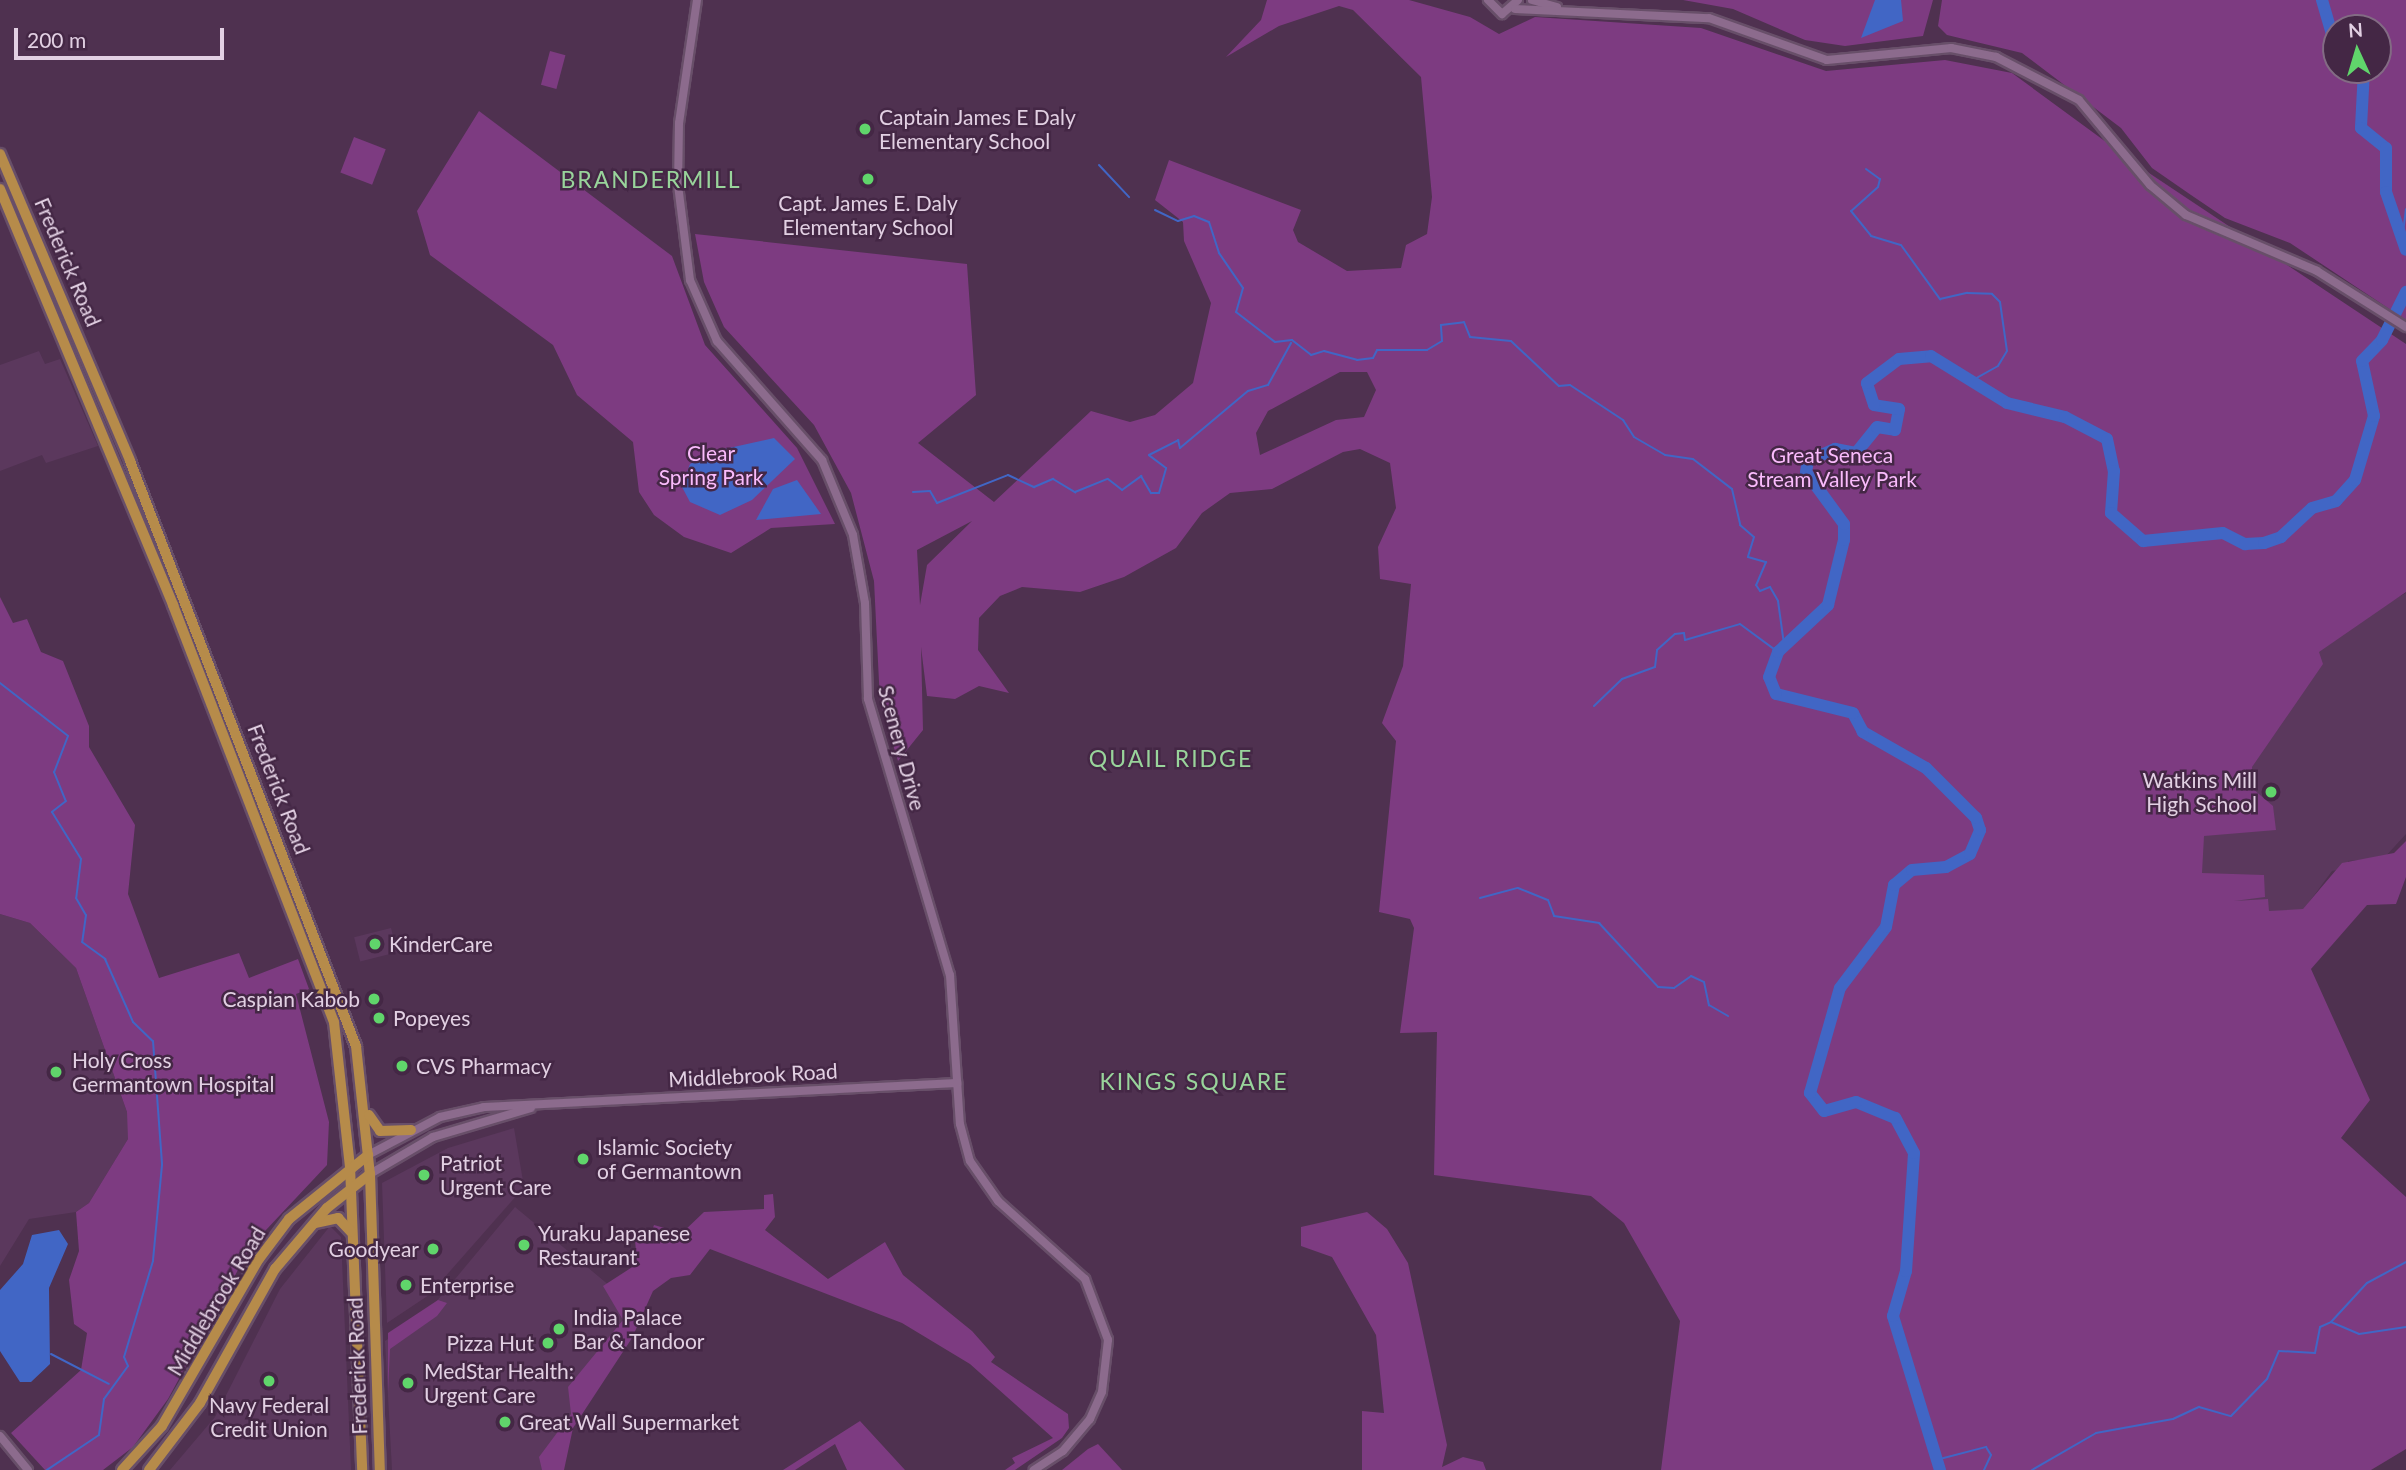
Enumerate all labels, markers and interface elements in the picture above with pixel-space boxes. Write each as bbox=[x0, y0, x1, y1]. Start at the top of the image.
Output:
scale bar bbox=[18, 14, 228, 58]
north arrow bbox=[2322, 14, 2392, 84]
text: N bbox=[2348, 18, 2364, 42]
text: 200 m bbox=[27, 27, 86, 52]
place label: Captain James E Daly Elementary School bbox=[879, 104, 1076, 154]
marker: Captain James E Daly Elementary School bbox=[857, 121, 873, 137]
district label: BRANDERMILL bbox=[562, 165, 740, 193]
marker: Capt. James E. Daly Elementary School bbox=[860, 171, 876, 187]
place label: Capt. James E. Daly Elementary School bbox=[778, 190, 958, 240]
street label: Frederick Road bbox=[30, 194, 106, 330]
park label: Clear Spring Park bbox=[659, 440, 763, 490]
park label: Great Seneca Stream Valley Park bbox=[1747, 442, 1917, 492]
street label: Scenery Drive bbox=[873, 682, 931, 814]
street label: Frederick Road bbox=[243, 720, 315, 858]
district label: QUAIL RIDGE bbox=[1090, 744, 1252, 772]
place label: Watkins Mill High School bbox=[2142, 767, 2257, 817]
marker: Watkins Mill High School bbox=[2263, 784, 2279, 800]
place label: KinderCare bbox=[389, 931, 493, 957]
marker: KinderCare bbox=[367, 936, 383, 952]
place label: Caspian Kabob bbox=[222, 986, 360, 1012]
marker: Caspian Kabob bbox=[366, 991, 382, 1007]
place label: Popeyes bbox=[393, 1005, 470, 1031]
marker: Popeyes bbox=[371, 1010, 387, 1026]
place label: Holy Cross Germantown Hospital bbox=[72, 1047, 274, 1097]
place label: CVS Pharmacy bbox=[416, 1053, 552, 1079]
marker: CVS Pharmacy bbox=[394, 1058, 410, 1074]
street label: Middlebrook Road bbox=[668, 1058, 838, 1092]
marker: Holy Cross Germantown Hospital bbox=[46, 1062, 66, 1082]
district label: KINGS SQUARE bbox=[1101, 1067, 1287, 1095]
place label: Islamic Society of Germantown bbox=[597, 1134, 742, 1184]
place label: Patriot Urgent Care bbox=[440, 1150, 552, 1200]
marker: Islamic Society of Germantown bbox=[575, 1151, 591, 1167]
marker: Patriot Urgent Care bbox=[414, 1165, 434, 1185]
place label: Yuraku Japanese Restaurant bbox=[538, 1220, 691, 1270]
street label: Middlebrook Road bbox=[162, 1222, 270, 1380]
place label: Goodyear bbox=[329, 1236, 419, 1262]
marker: Yuraku Japanese Restaurant bbox=[516, 1237, 532, 1253]
marker: Goodyear bbox=[425, 1241, 441, 1257]
place label: Enterprise bbox=[420, 1272, 514, 1298]
marker: Enterprise bbox=[398, 1277, 414, 1293]
street label: Frederick Road bbox=[342, 1297, 372, 1435]
place label: India Palace Bar & Tandoor bbox=[573, 1304, 706, 1354]
marker: India Palace Bar & Tandoor bbox=[551, 1321, 567, 1337]
place label: Pizza Hut bbox=[447, 1330, 534, 1356]
marker: Pizza Hut bbox=[540, 1335, 556, 1351]
place label: MedStar Health: Urgent Care bbox=[424, 1358, 575, 1408]
marker: Navy Federal Credit Union bbox=[261, 1373, 277, 1389]
marker: MedStar Health: Urgent Care bbox=[398, 1373, 418, 1393]
place label: Navy Federal Credit Union bbox=[209, 1392, 329, 1442]
place label: Great Wall Supermarket bbox=[519, 1409, 739, 1435]
marker: Great Wall Supermarket bbox=[497, 1414, 513, 1430]

